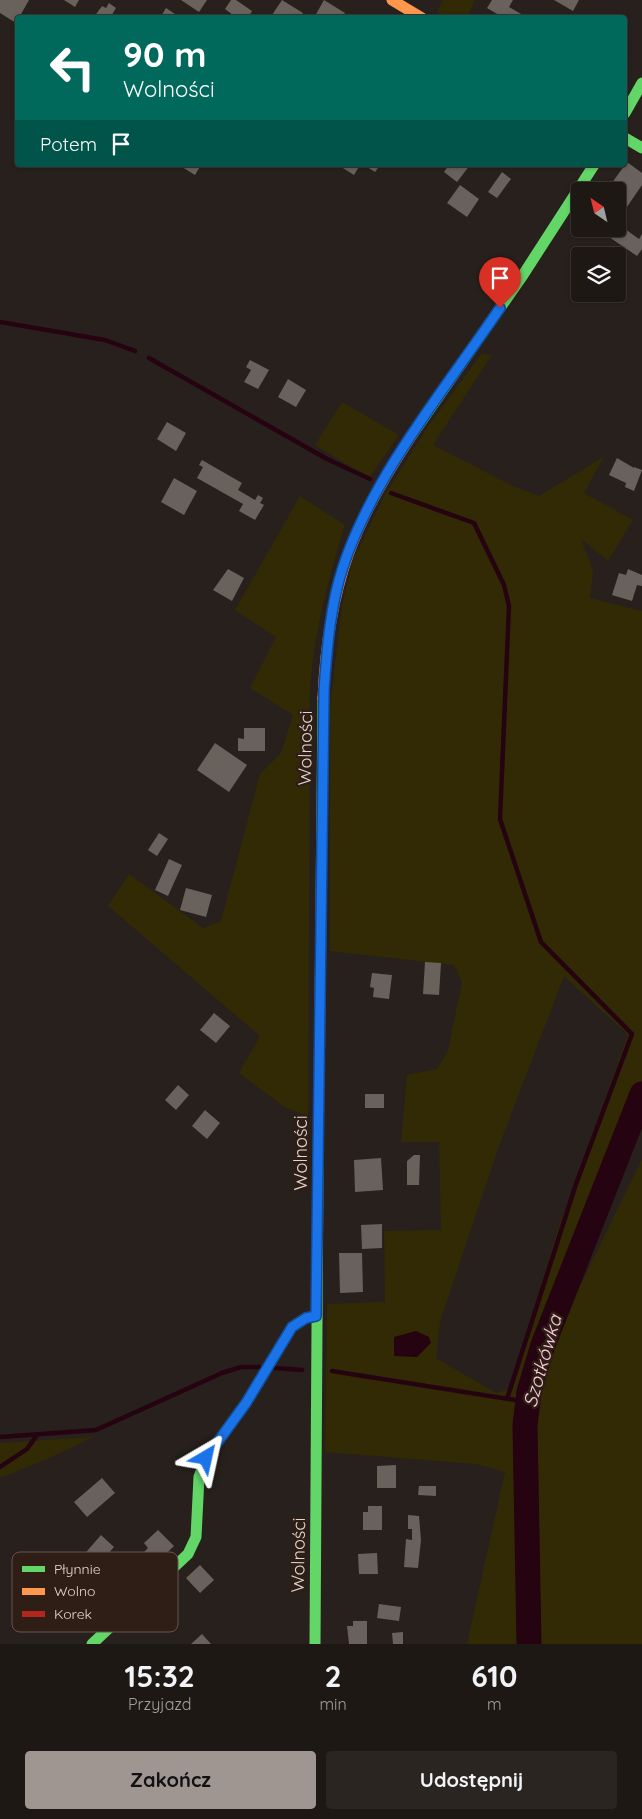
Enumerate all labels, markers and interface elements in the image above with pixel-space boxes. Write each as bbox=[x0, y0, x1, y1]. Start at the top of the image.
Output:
text: 90 m bbox=[123, 32, 206, 76]
icon: left bbox=[40, 35, 105, 100]
text: Wolności bbox=[123, 75, 215, 103]
icon: arrive bbox=[107, 130, 135, 158]
text: Potem bbox=[40, 132, 97, 156]
north arrow bbox=[571, 182, 626, 238]
map controls bbox=[571, 182, 626, 302]
button: layers bbox=[571, 247, 626, 302]
pin bbox=[479, 257, 521, 308]
icon: arrive bbox=[486, 264, 514, 292]
street label: Wolności bbox=[293, 710, 317, 786]
street label: Wolności bbox=[289, 1115, 312, 1191]
water label: Szotkówka bbox=[517, 1311, 567, 1410]
position arrow bbox=[179, 1431, 231, 1483]
street label: Wolności bbox=[286, 1517, 310, 1593]
legend bbox=[12, 1552, 178, 1632]
text: Płynnie bbox=[54, 1560, 101, 1578]
text: Wolno bbox=[54, 1582, 96, 1600]
text: Korek bbox=[54, 1605, 92, 1623]
text: 15:32 bbox=[125, 1657, 195, 1695]
text: 2 bbox=[325, 1657, 342, 1695]
text: 610 bbox=[471, 1657, 517, 1695]
text: Przyjazd bbox=[128, 1694, 192, 1714]
text: min bbox=[319, 1694, 347, 1714]
text: m bbox=[487, 1694, 502, 1714]
button: Zakończ bbox=[25, 1751, 316, 1809]
button: Udostępnij bbox=[326, 1751, 617, 1809]

